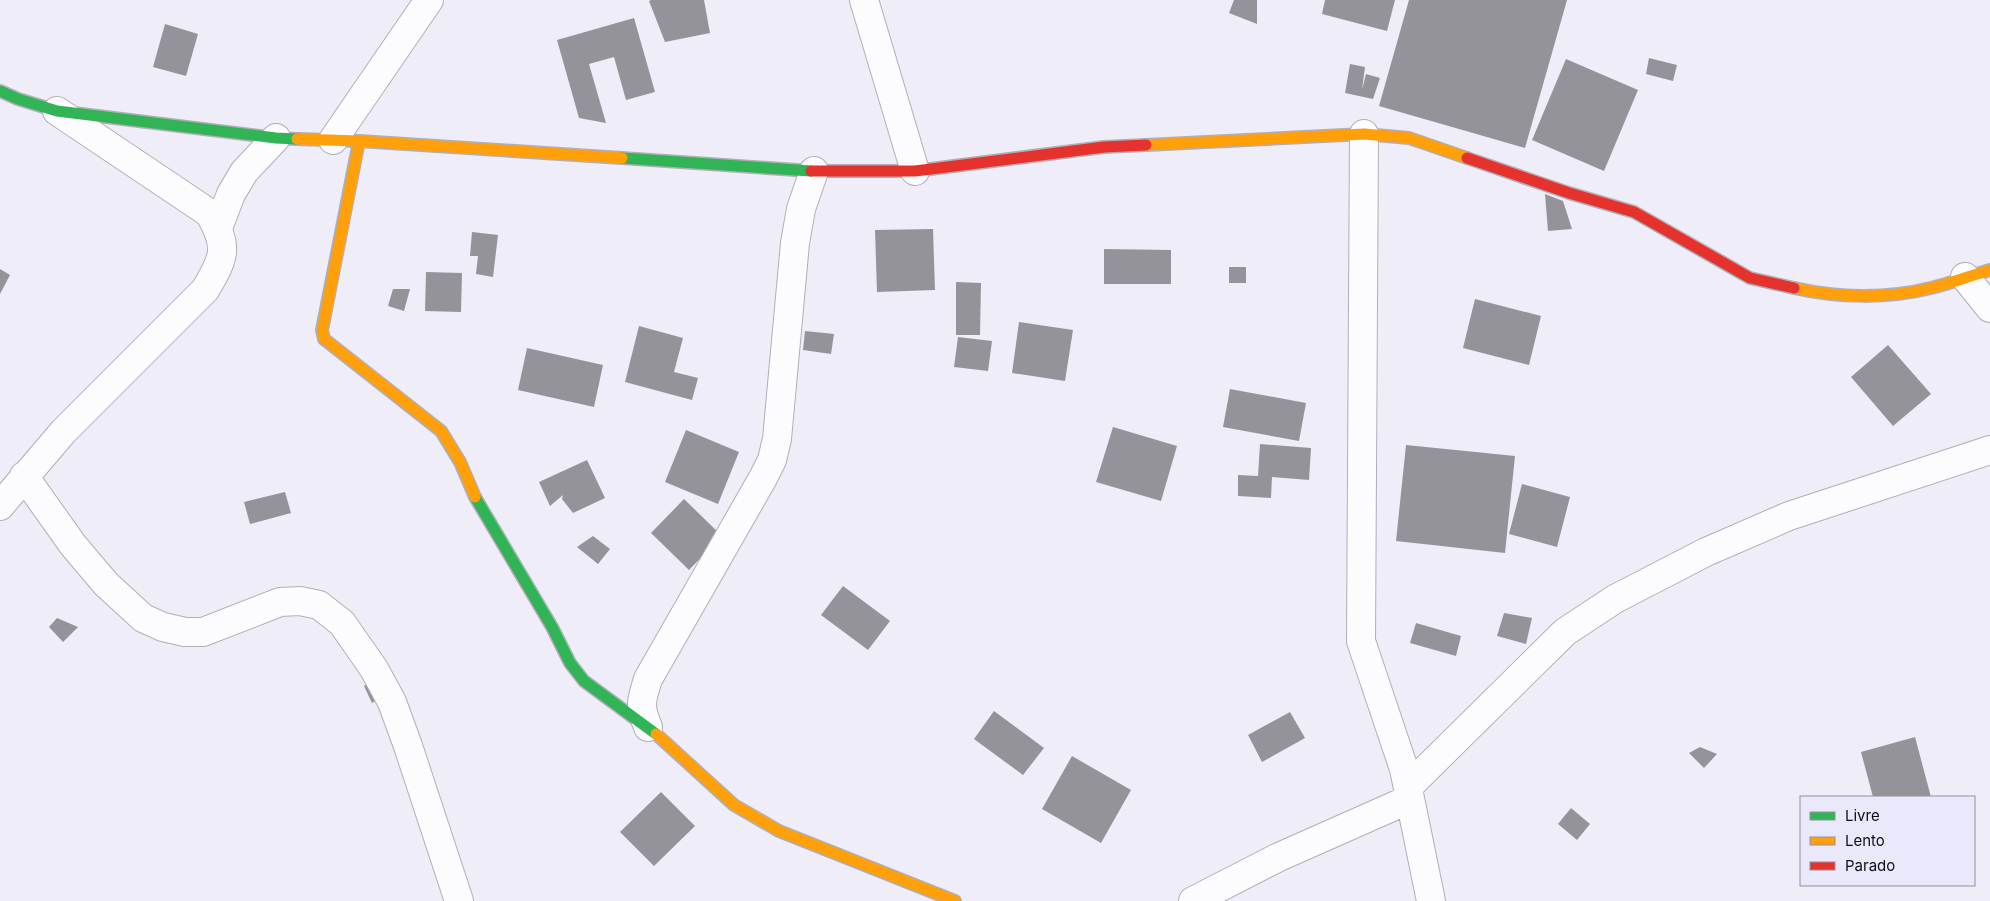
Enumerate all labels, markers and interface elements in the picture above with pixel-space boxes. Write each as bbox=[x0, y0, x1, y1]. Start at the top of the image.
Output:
legend bbox=[1800, 796, 1975, 886]
text: Livre bbox=[1845, 806, 1880, 825]
text: Lento bbox=[1845, 831, 1885, 850]
text: Parado bbox=[1845, 856, 1895, 875]

